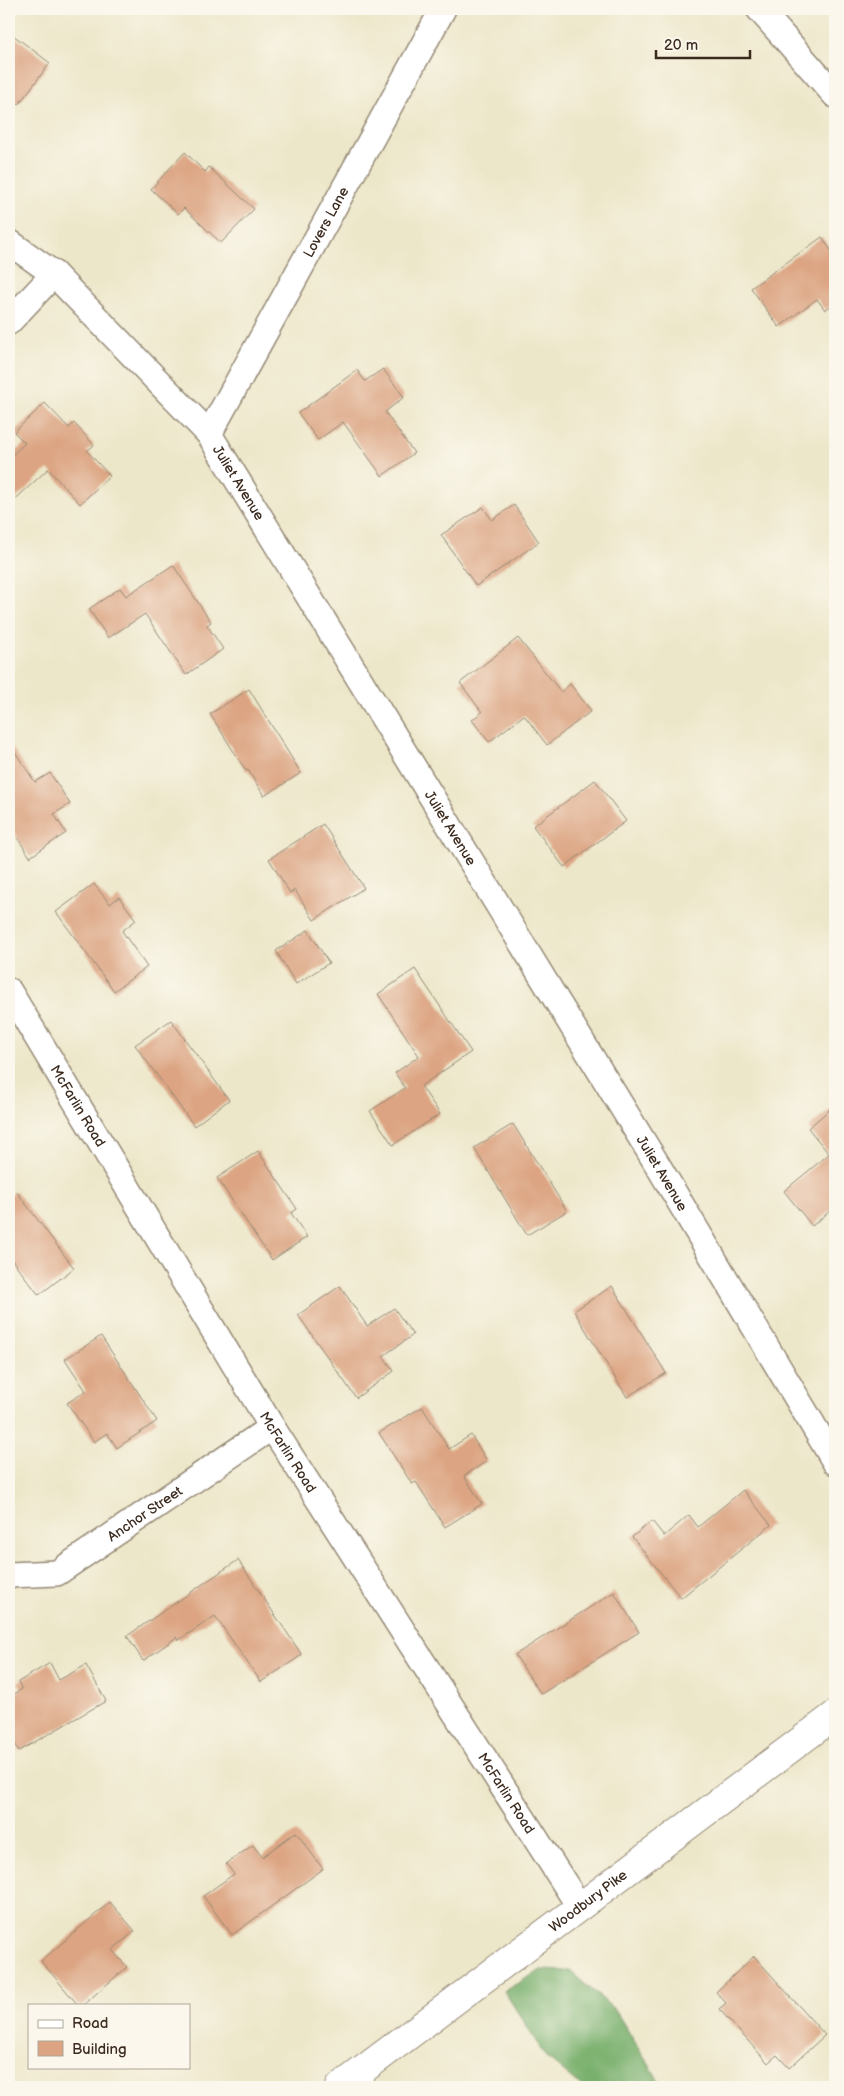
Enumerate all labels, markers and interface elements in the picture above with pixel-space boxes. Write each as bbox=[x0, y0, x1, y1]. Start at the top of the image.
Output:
scale bar bbox=[656, 28, 750, 60]
text: 20 m bbox=[664, 36, 698, 55]
street label: Lovers Lane bbox=[300, 184, 352, 261]
street label: Juliet Avenue bbox=[209, 442, 268, 524]
street label: Juliet Avenue bbox=[421, 787, 480, 869]
street label: McFarlin Road bbox=[47, 1062, 109, 1150]
street label: Juliet Avenue bbox=[633, 1133, 691, 1214]
street label: McFarlin Road bbox=[256, 1409, 320, 1496]
street label: Anchor Street bbox=[104, 1482, 186, 1545]
street label: McFarlin Road bbox=[474, 1750, 538, 1837]
street label: Woodbury Pike bbox=[546, 1866, 631, 1936]
legend bbox=[28, 2004, 190, 2068]
text: Road bbox=[72, 2014, 108, 2033]
text: Building bbox=[72, 2040, 127, 2059]

